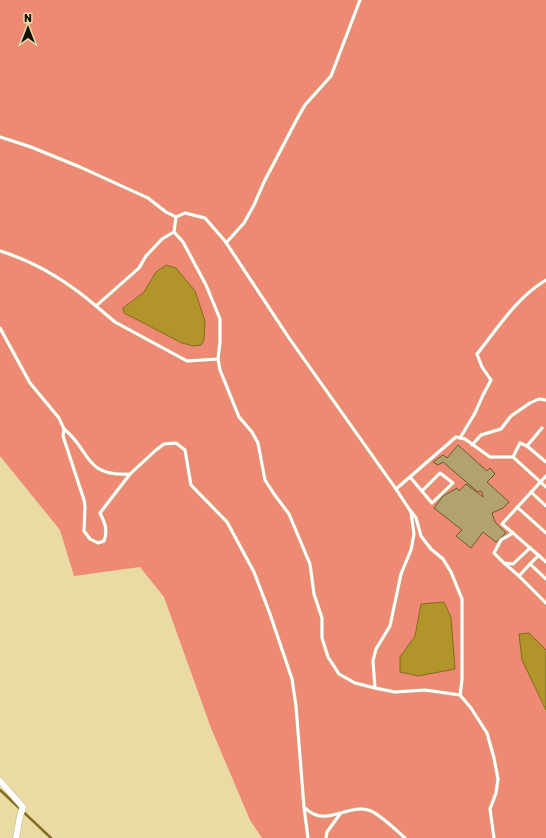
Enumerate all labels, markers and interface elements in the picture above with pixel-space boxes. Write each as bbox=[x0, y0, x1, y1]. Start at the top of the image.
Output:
north arrow bbox=[8, 8, 48, 48]
text: N bbox=[24, 12, 32, 25]

